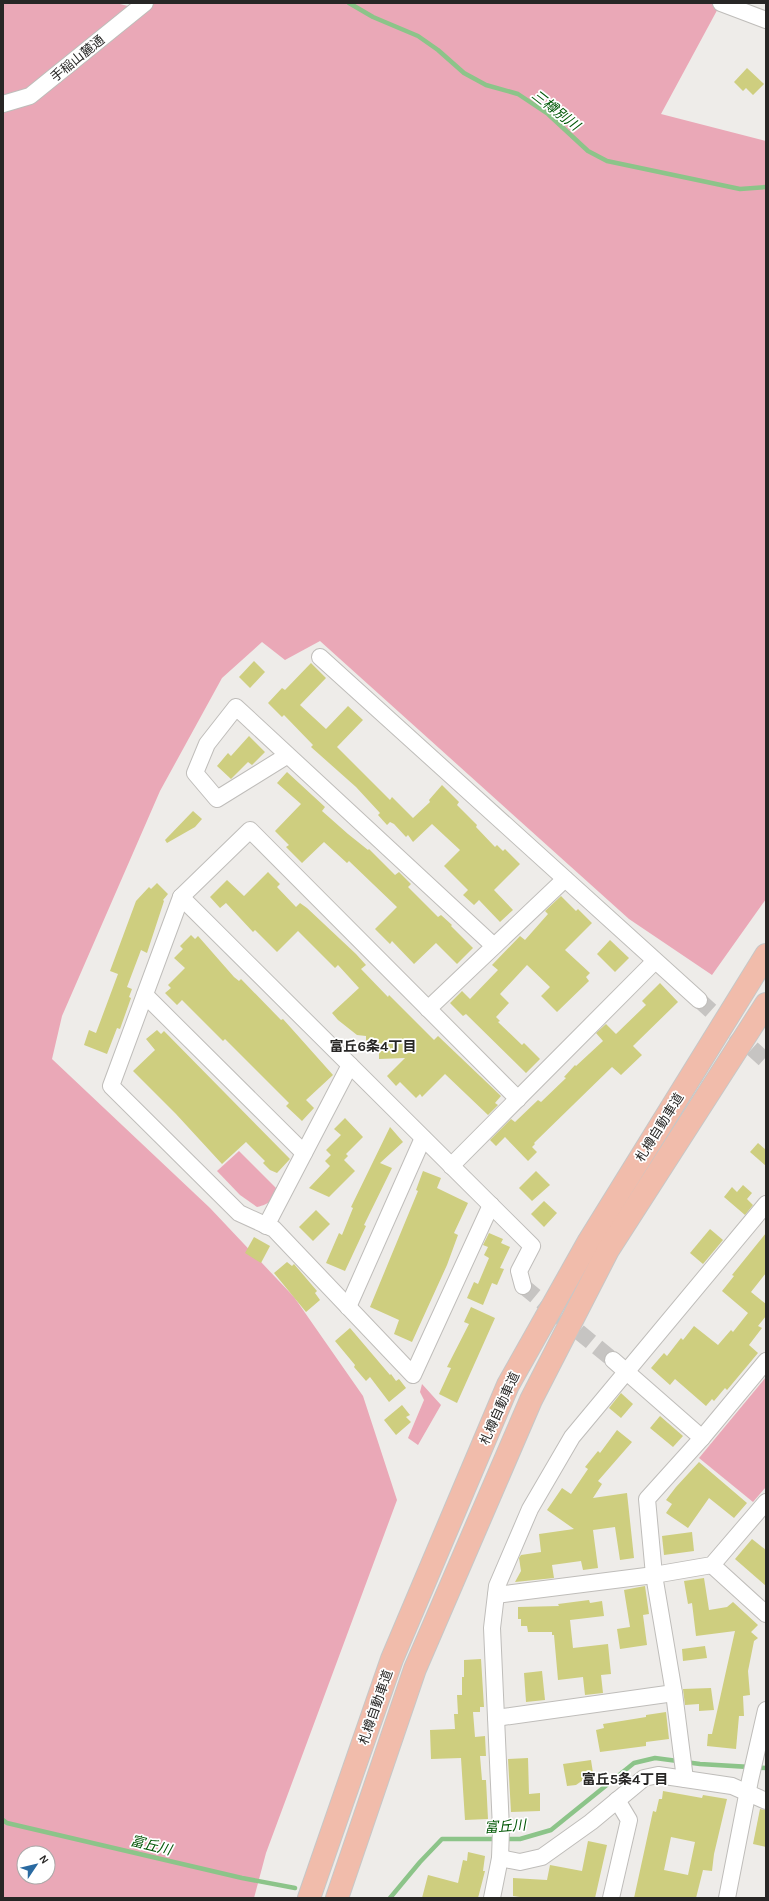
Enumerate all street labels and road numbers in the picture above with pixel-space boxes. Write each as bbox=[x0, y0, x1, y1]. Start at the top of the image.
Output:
street label: 手稲山麓通 bbox=[47, 32, 107, 85]
street label: 札樽自動車道 bbox=[632, 1090, 686, 1164]
street label: 札樽自動車道 bbox=[477, 1370, 522, 1447]
street label: 札樽自動車道 bbox=[356, 1668, 395, 1746]

